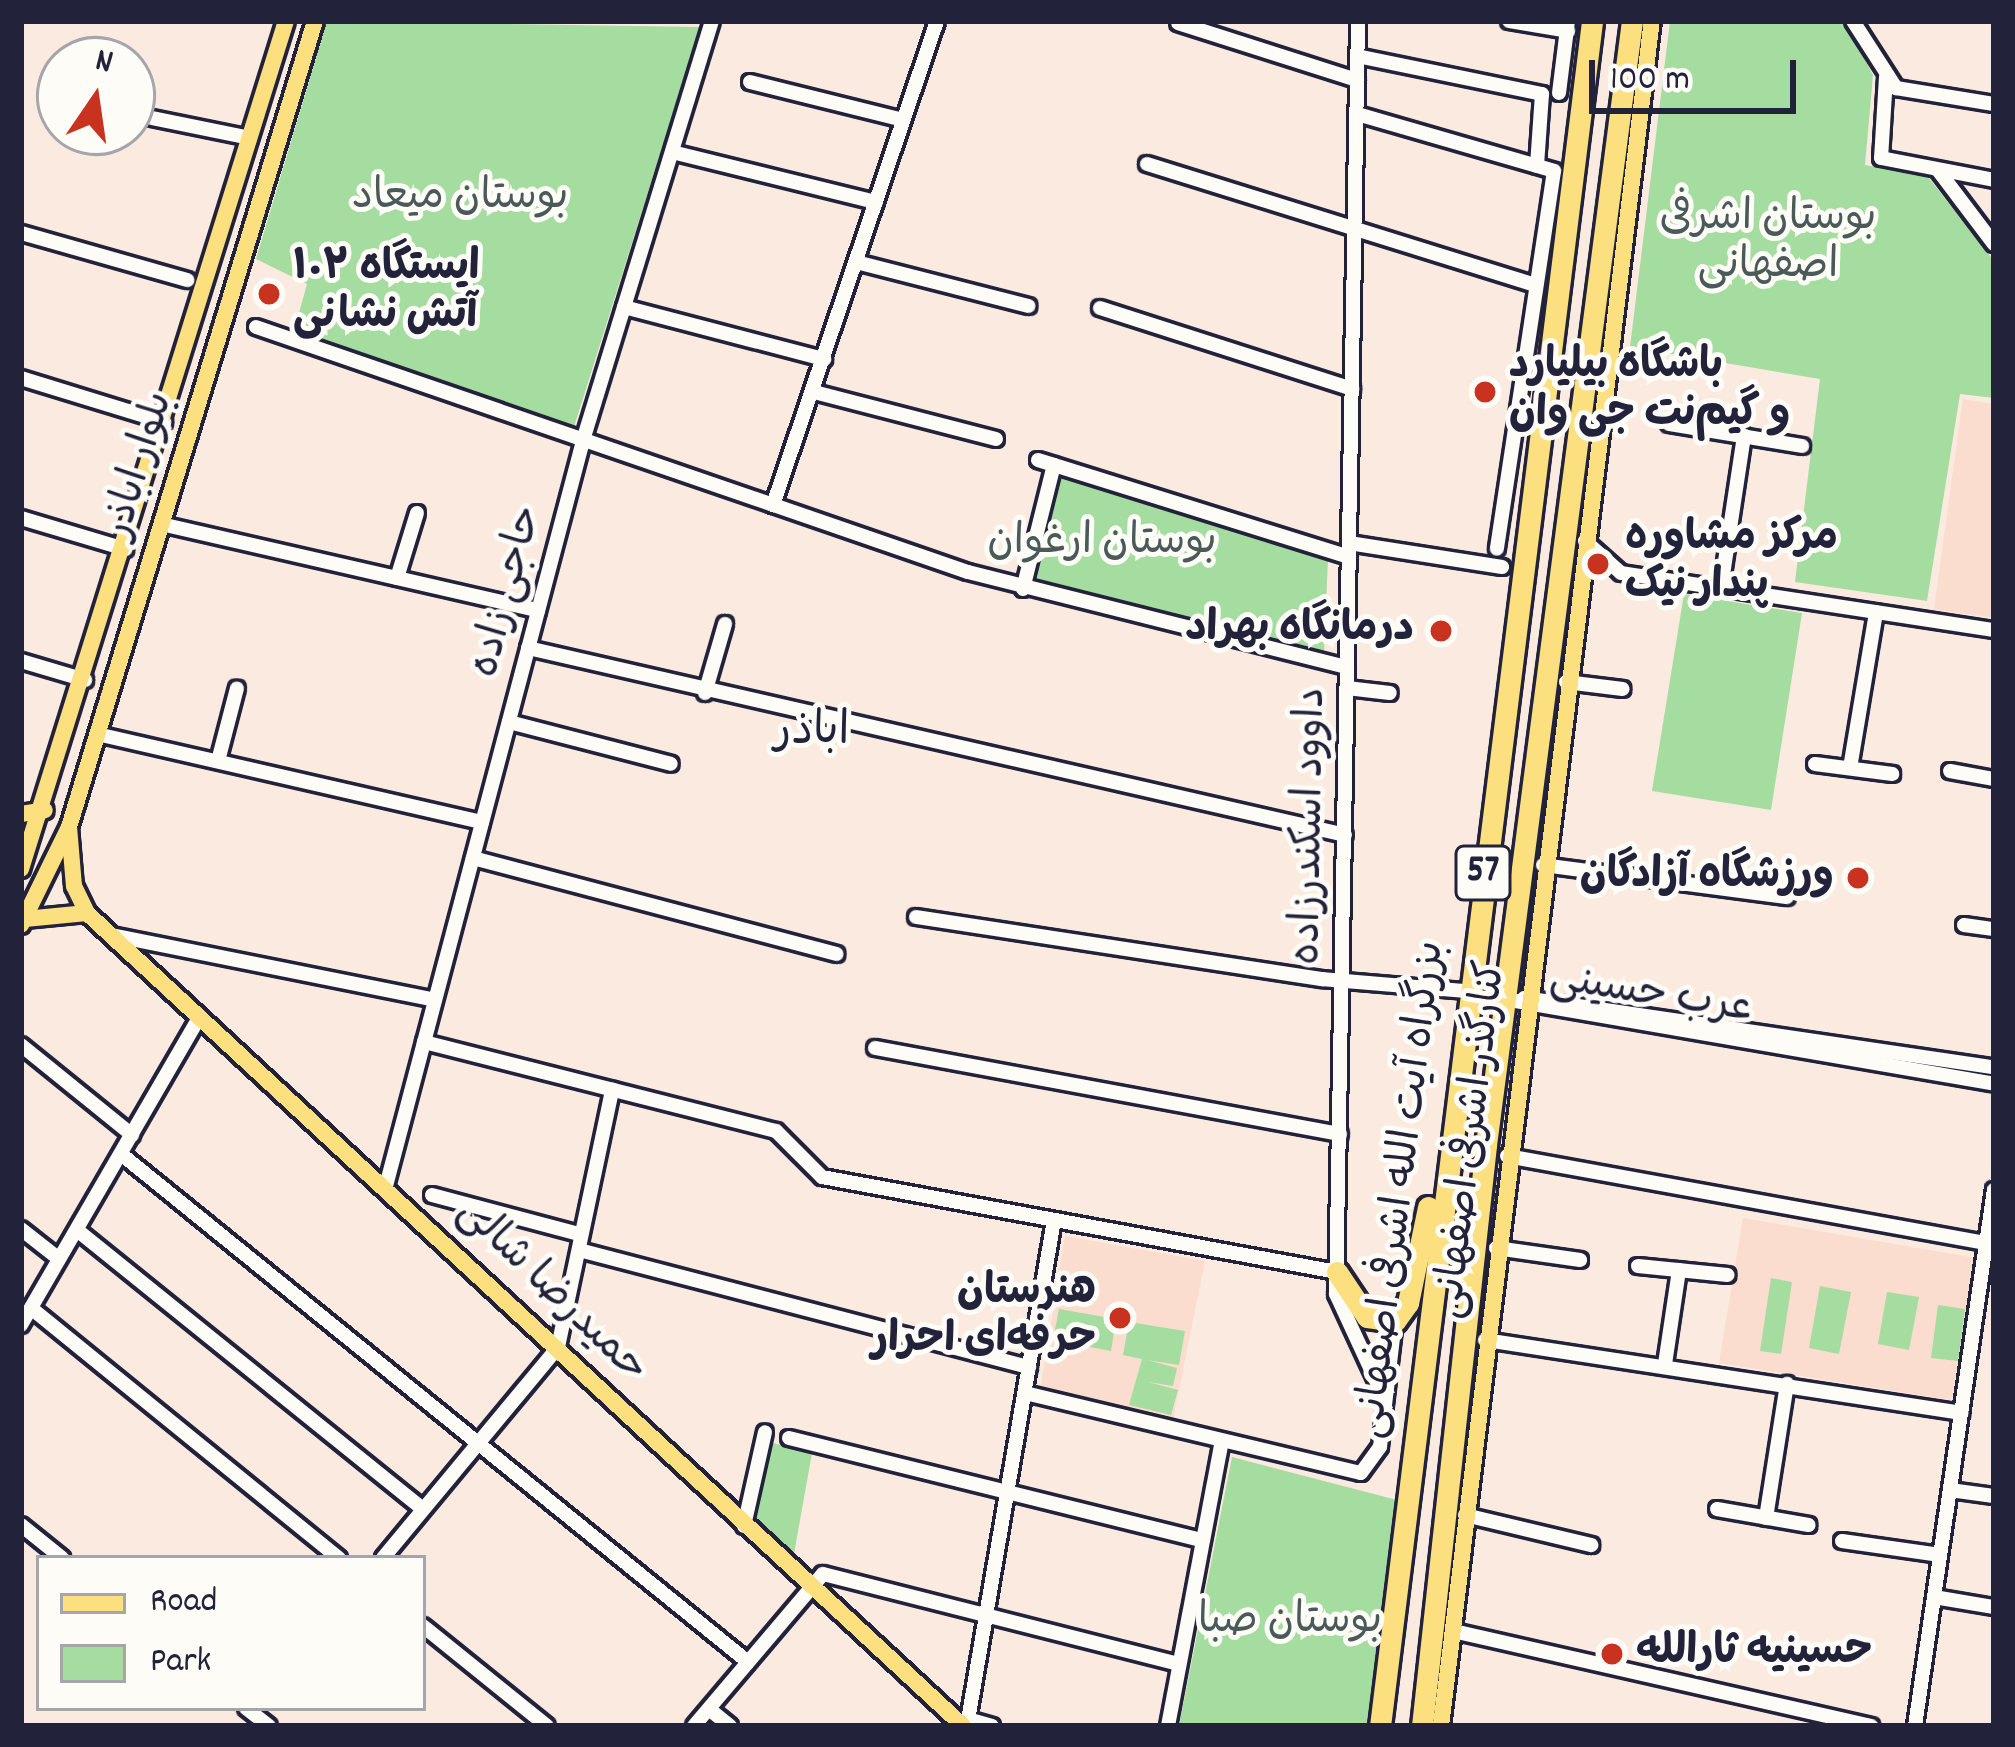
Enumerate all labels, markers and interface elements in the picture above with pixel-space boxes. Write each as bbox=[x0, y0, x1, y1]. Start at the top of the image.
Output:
north arrow bbox=[36, 36, 156, 156]
scale bar bbox=[1595, 36, 1802, 110]
text: N bbox=[90, 39, 117, 88]
text: 100 m bbox=[1610, 55, 1690, 107]
park label: بوستان میعاد bbox=[352, 174, 568, 224]
park label: بوستان اشرفی اصفهانی bbox=[1659, 195, 1877, 294]
place label: ایستگاه ۱۰۲ آتش نشانی bbox=[293, 245, 480, 344]
marker: ایستگاه ۱۰۲ آتش نشانی bbox=[256, 281, 282, 307]
place label: باشگاه بیلیارد و گیم‌نت جی وان bbox=[1509, 343, 1791, 442]
marker: باشگاه بیلیارد و گیم‌نت جی وان bbox=[1472, 379, 1498, 405]
street label: بلوار اباذر bbox=[95, 387, 187, 545]
street label: حاجی زاده bbox=[462, 501, 556, 683]
place label: مرکز مشاوره پندار نیک bbox=[1625, 515, 1838, 614]
park label: بوستان ارغوان bbox=[987, 519, 1217, 569]
marker: مرکز مشاوره پندار نیک bbox=[1582, 548, 1614, 580]
place label: درمانگاه بهراد bbox=[1185, 606, 1414, 656]
marker: درمانگاه بهراد bbox=[1425, 615, 1457, 647]
street label: داوود اسکندرزاده bbox=[1284, 687, 1340, 965]
district label: اباذر bbox=[774, 707, 850, 761]
road number: 57 bbox=[1453, 840, 1513, 906]
place label: ورزشگاه آزادگان bbox=[1580, 853, 1834, 903]
marker: ورزشگاه آزادگان bbox=[1845, 865, 1871, 891]
street label: بزرگراه آیت الله اشرفی اصفهانی bbox=[1347, 938, 1459, 1442]
street label: عرب حسینی bbox=[1546, 955, 1756, 1037]
street label: کنارگذر اشرفی اصفهانی bbox=[1426, 958, 1520, 1322]
street label: حمیدرضا شالی bbox=[445, 1188, 657, 1396]
place label: هنرستان حرفه‌ای احرار bbox=[872, 1269, 1096, 1368]
marker: هنرستان حرفه‌ای احرار bbox=[1107, 1305, 1133, 1331]
legend bbox=[36, 1555, 426, 1711]
text: Road bbox=[150, 1577, 217, 1629]
park label: بوستان صبا bbox=[1198, 1598, 1382, 1648]
place label: حسینیه ثارالله bbox=[1636, 1629, 1872, 1679]
text: Park bbox=[150, 1637, 211, 1689]
marker: حسینیه ثارالله bbox=[1599, 1641, 1625, 1667]

